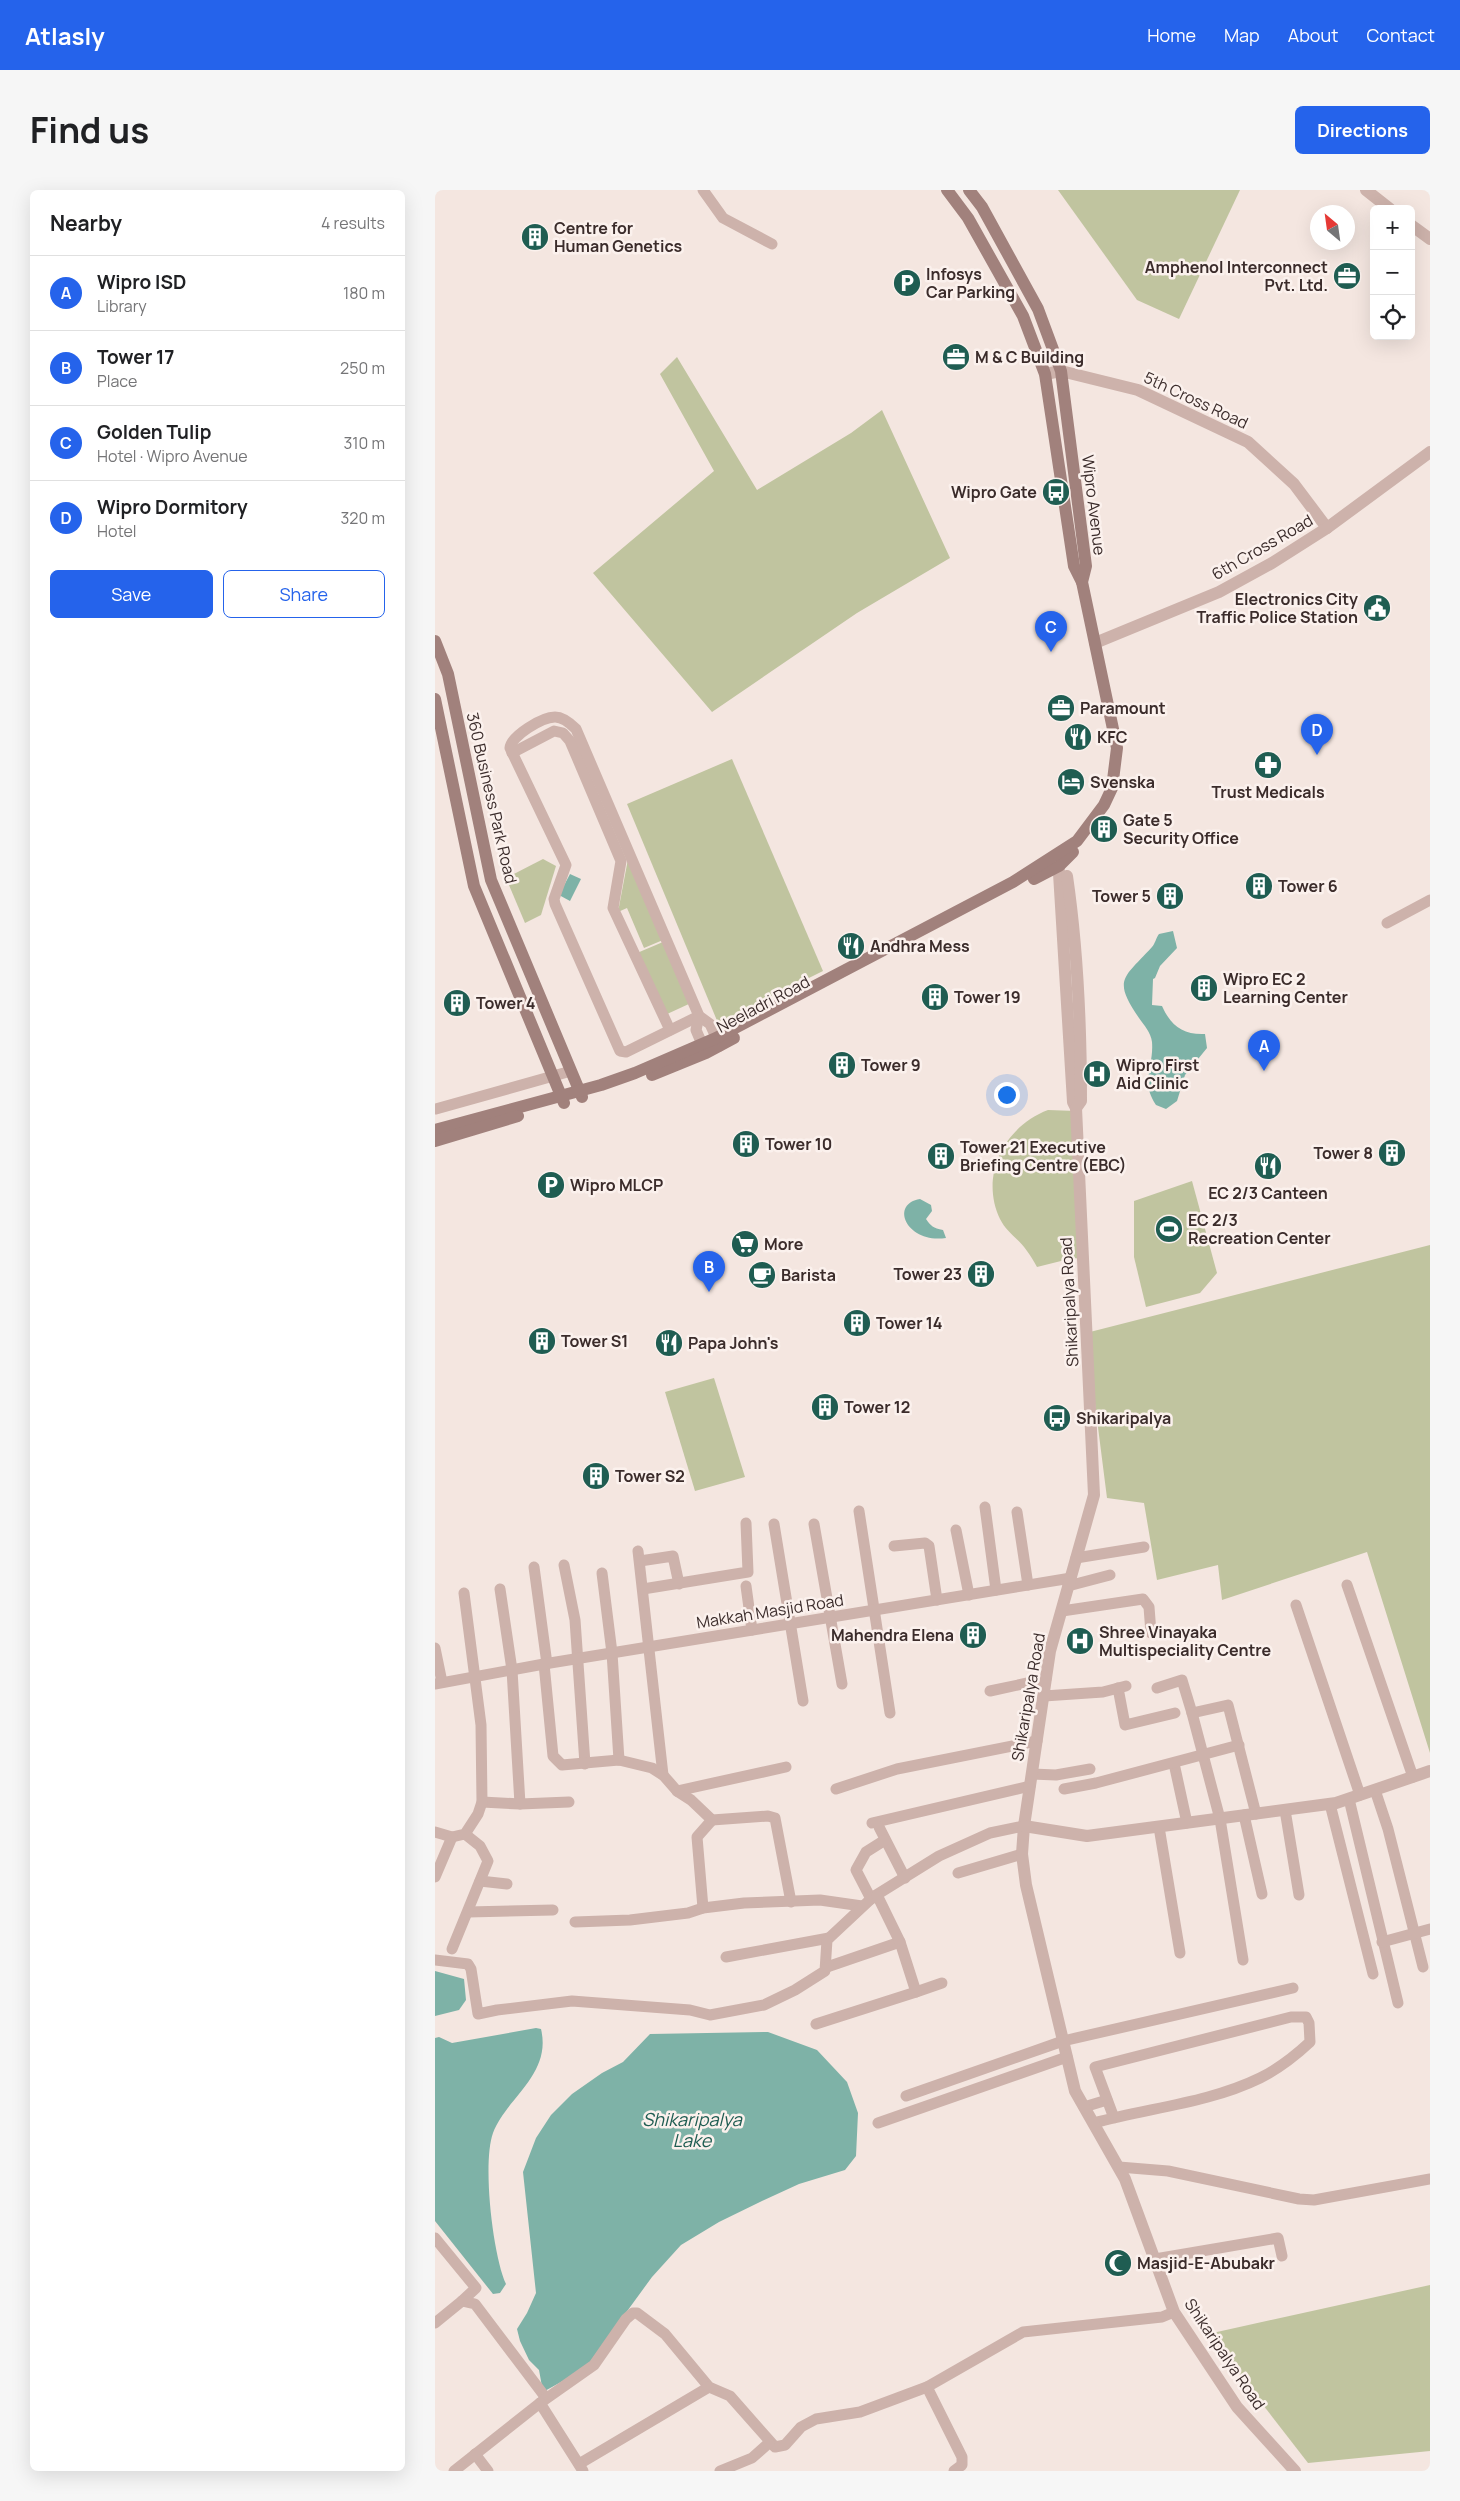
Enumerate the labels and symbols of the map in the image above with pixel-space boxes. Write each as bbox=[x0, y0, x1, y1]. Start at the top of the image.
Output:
north arrow bbox=[1310, 205, 1355, 250]
place label: Centre for Human Genetics bbox=[554, 217, 683, 257]
building icon: Centre for Human Genetics bbox=[520, 222, 550, 252]
place label: Amphenol Interconnect Pvt. Ltd. bbox=[1145, 256, 1328, 296]
office icon: Amphenol Interconnect Pvt. Ltd. bbox=[1332, 261, 1362, 291]
place label: Infosys Car Parking bbox=[926, 263, 1015, 303]
parking icon: Infosys Car Parking bbox=[892, 268, 922, 298]
office icon: M & C Building bbox=[941, 342, 971, 372]
place label: M & C Building bbox=[975, 346, 1084, 368]
street label: 5th Cross Road bbox=[1140, 366, 1252, 434]
street label: Wipro Avenue bbox=[1077, 454, 1111, 556]
bus stop icon: Wipro Gate bbox=[1041, 477, 1071, 507]
place label: Wipro Gate bbox=[951, 481, 1037, 503]
street label: 6th Cross Road bbox=[1207, 509, 1317, 585]
place label: Electronics City Traffic Police Station bbox=[1196, 588, 1358, 628]
public building icon: Electronics City Traffic Police Station bbox=[1362, 593, 1392, 623]
pin: C bbox=[1035, 611, 1067, 652]
office icon: Paramount bbox=[1046, 693, 1076, 723]
place label: Paramount bbox=[1080, 697, 1166, 719]
street label: 360 Business Park Road bbox=[462, 710, 522, 886]
pin: D bbox=[1301, 714, 1333, 755]
restaurant icon: KFC bbox=[1063, 722, 1093, 752]
place label: KFC bbox=[1097, 726, 1128, 748]
pharmacy icon: Trust Medicals bbox=[1253, 750, 1283, 780]
hotel icon: Svenska bbox=[1056, 767, 1086, 797]
place label: Svenska bbox=[1090, 771, 1155, 793]
place label: Trust Medicals bbox=[1211, 781, 1325, 803]
place label: Gate 5 Security Office bbox=[1123, 809, 1239, 849]
building icon: Gate 5 Security Office bbox=[1089, 814, 1119, 844]
building icon: Tower 6 bbox=[1244, 871, 1274, 901]
place label: Tower 6 bbox=[1278, 875, 1338, 897]
building icon: Tower 5 bbox=[1155, 881, 1185, 911]
place label: Tower 5 bbox=[1092, 885, 1151, 907]
restaurant icon: Andhra Mess bbox=[836, 931, 866, 961]
place label: Andhra Mess bbox=[870, 935, 970, 957]
place label: Wipro EC 2 Learning Center bbox=[1223, 968, 1348, 1008]
street label: Neeladri Road bbox=[713, 970, 813, 1038]
building icon: Wipro EC 2 Learning Center bbox=[1189, 973, 1219, 1003]
building icon: Tower 19 bbox=[920, 982, 950, 1012]
place label: Tower 19 bbox=[954, 986, 1021, 1008]
building icon: Tower 4 bbox=[442, 988, 472, 1018]
place label: Tower 4 bbox=[476, 992, 535, 1014]
pin: A bbox=[1248, 1030, 1280, 1071]
building icon: Tower 9 bbox=[827, 1050, 857, 1080]
place label: Tower 9 bbox=[861, 1054, 921, 1076]
place label: Wipro First Aid Clinic bbox=[1116, 1054, 1200, 1094]
hospital icon: Wipro First Aid Clinic bbox=[1082, 1059, 1112, 1089]
your location bbox=[994, 1082, 1020, 1108]
building icon: Tower 10 bbox=[731, 1129, 761, 1159]
place label: Tower 10 bbox=[765, 1133, 832, 1155]
place label: Tower 21 Executive Briefing Centre (EBC) bbox=[960, 1136, 1126, 1176]
building icon: Tower 8 bbox=[1377, 1138, 1407, 1168]
building icon: Tower 21 Executive Briefing Centre (EBC) bbox=[926, 1141, 956, 1171]
place label: Tower 8 bbox=[1313, 1142, 1373, 1164]
restaurant icon: EC 2/3 Canteen bbox=[1253, 1151, 1283, 1181]
parking icon: Wipro MLCP bbox=[536, 1170, 566, 1200]
place label: Wipro MLCP bbox=[570, 1174, 663, 1196]
place label: EC 2/3 Canteen bbox=[1208, 1182, 1328, 1204]
place label: EC 2/3 Recreation Center bbox=[1188, 1209, 1331, 1249]
sports icon: EC 2/3 Recreation Center bbox=[1154, 1214, 1184, 1244]
supermarket icon: More bbox=[730, 1229, 760, 1259]
place label: More bbox=[764, 1233, 804, 1255]
street label: Shikaripalya Road bbox=[1055, 1237, 1083, 1367]
pin: B bbox=[693, 1251, 725, 1292]
building icon: Tower 23 bbox=[966, 1259, 996, 1289]
cafe icon: Barista bbox=[747, 1260, 777, 1290]
place label: Tower 23 bbox=[893, 1263, 962, 1285]
place label: Barista bbox=[781, 1264, 836, 1286]
building icon: Tower 14 bbox=[842, 1308, 872, 1338]
place label: Tower 14 bbox=[876, 1312, 942, 1334]
building icon: Tower S1 bbox=[527, 1326, 557, 1356]
restaurant icon: Papa John's bbox=[654, 1328, 684, 1358]
place label: Tower S1 bbox=[561, 1330, 628, 1352]
place label: Papa John's bbox=[688, 1332, 779, 1354]
building icon: Tower 12 bbox=[810, 1392, 840, 1422]
place label: Tower 12 bbox=[844, 1396, 910, 1418]
bus stop icon: Shikaripalya bbox=[1042, 1403, 1072, 1433]
place label: Shikaripalya bbox=[1076, 1407, 1171, 1429]
building icon: Tower S2 bbox=[581, 1461, 611, 1491]
place label: Tower S2 bbox=[615, 1465, 685, 1487]
street label: Makkah Masjid Road bbox=[695, 1588, 845, 1634]
building icon: Mahendra Elena bbox=[958, 1620, 988, 1650]
place label: Shree Vinayaka Multispeciality Centre bbox=[1099, 1621, 1272, 1661]
place label: Mahendra Elena bbox=[831, 1624, 954, 1646]
hospital icon: Shree Vinayaka Multispeciality Centre bbox=[1065, 1626, 1095, 1656]
street label: Shikaripalya Road bbox=[1006, 1631, 1050, 1763]
water label: Shikaripalya Lake bbox=[642, 2107, 743, 2152]
mosque icon: Masjid-E-Abubakr bbox=[1103, 2248, 1133, 2278]
place label: Masjid-E-Abubakr bbox=[1137, 2252, 1275, 2274]
street label: Shikaripalya Road bbox=[1180, 2294, 1270, 2414]

